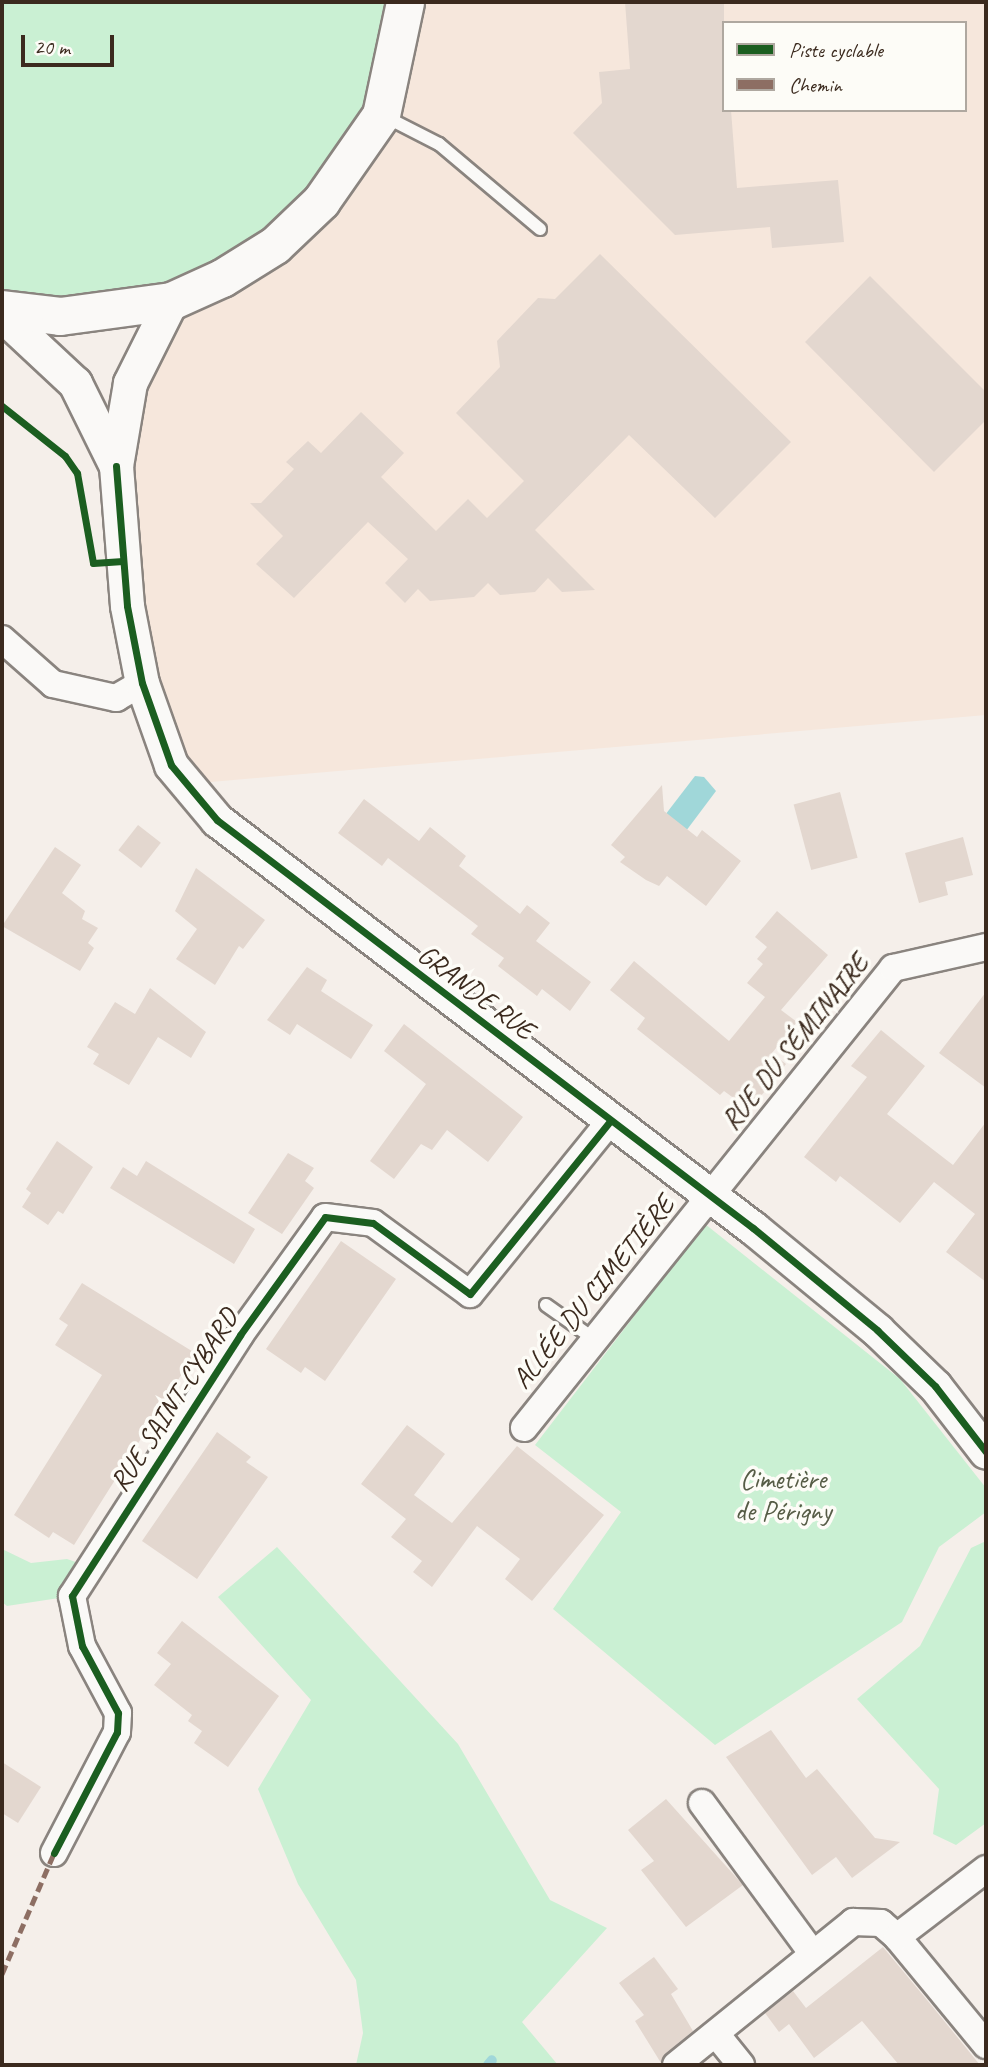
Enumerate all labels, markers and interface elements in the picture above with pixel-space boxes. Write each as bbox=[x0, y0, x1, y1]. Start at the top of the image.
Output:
scale bar bbox=[24, 21, 117, 65]
legend bbox=[722, 21, 967, 112]
text: 20 m bbox=[34, 34, 70, 60]
text: Piste cyclable bbox=[789, 37, 883, 63]
text: Chemin bbox=[789, 72, 842, 98]
street label: GRANDE RUE bbox=[411, 937, 541, 1047]
street label: RUE DU SÉMINAIRE bbox=[714, 947, 876, 1137]
street label: ALLÉE DU CIMETIÈRE bbox=[505, 1189, 681, 1395]
street label: RUE SAINT-CYBARD bbox=[102, 1302, 246, 1498]
park label: Cimetière de Périgny bbox=[735, 1462, 831, 1528]

